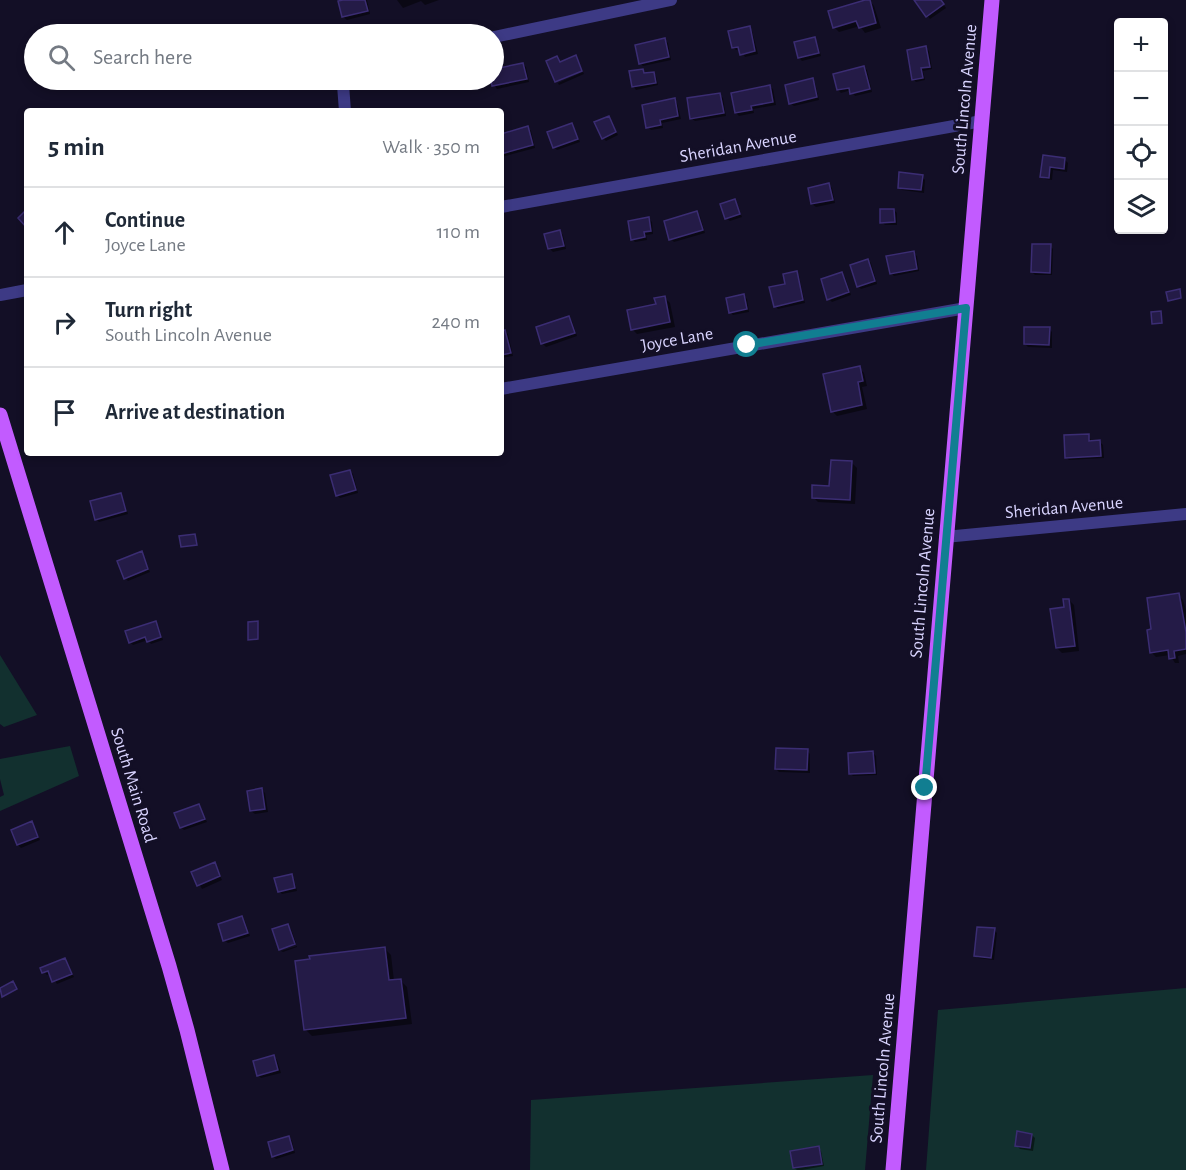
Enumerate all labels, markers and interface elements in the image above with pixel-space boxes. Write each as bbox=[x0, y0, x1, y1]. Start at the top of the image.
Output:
map controls bbox=[1114, 18, 1168, 234]
button: + bbox=[1114, 18, 1168, 72]
street label: South Lincoln Avenue bbox=[949, 23, 981, 175]
search box bbox=[24, 24, 504, 90]
icon: search bbox=[45, 41, 78, 74]
text: Search here bbox=[93, 46, 192, 68]
button: − bbox=[1114, 72, 1168, 126]
button: locate bbox=[1114, 126, 1168, 180]
street label: Sheridan Avenue bbox=[678, 128, 798, 166]
text: 5 min bbox=[48, 134, 105, 160]
text: Walk · 350 m bbox=[382, 137, 480, 157]
button: layers bbox=[1114, 180, 1168, 234]
text: Continue bbox=[105, 209, 185, 231]
icon: ahead bbox=[48, 216, 81, 249]
text: 110 m bbox=[436, 222, 480, 242]
text: Joyce Lane bbox=[105, 235, 186, 255]
text: Turn right bbox=[105, 299, 192, 321]
icon: right bbox=[48, 306, 81, 339]
text: 240 m bbox=[431, 312, 480, 332]
text: South Lincoln Avenue bbox=[105, 325, 272, 345]
street label: Joyce Lane bbox=[640, 325, 715, 355]
route start bbox=[733, 331, 759, 357]
icon: arrive bbox=[48, 396, 81, 429]
text: Arrive at destination bbox=[105, 401, 285, 423]
street label: Sheridan Avenue bbox=[1004, 494, 1124, 522]
street label: South Lincoln Avenue bbox=[907, 507, 939, 659]
street label: South Main Road bbox=[107, 726, 159, 845]
route end bbox=[911, 774, 937, 800]
street label: South Lincoln Avenue bbox=[867, 992, 899, 1144]

